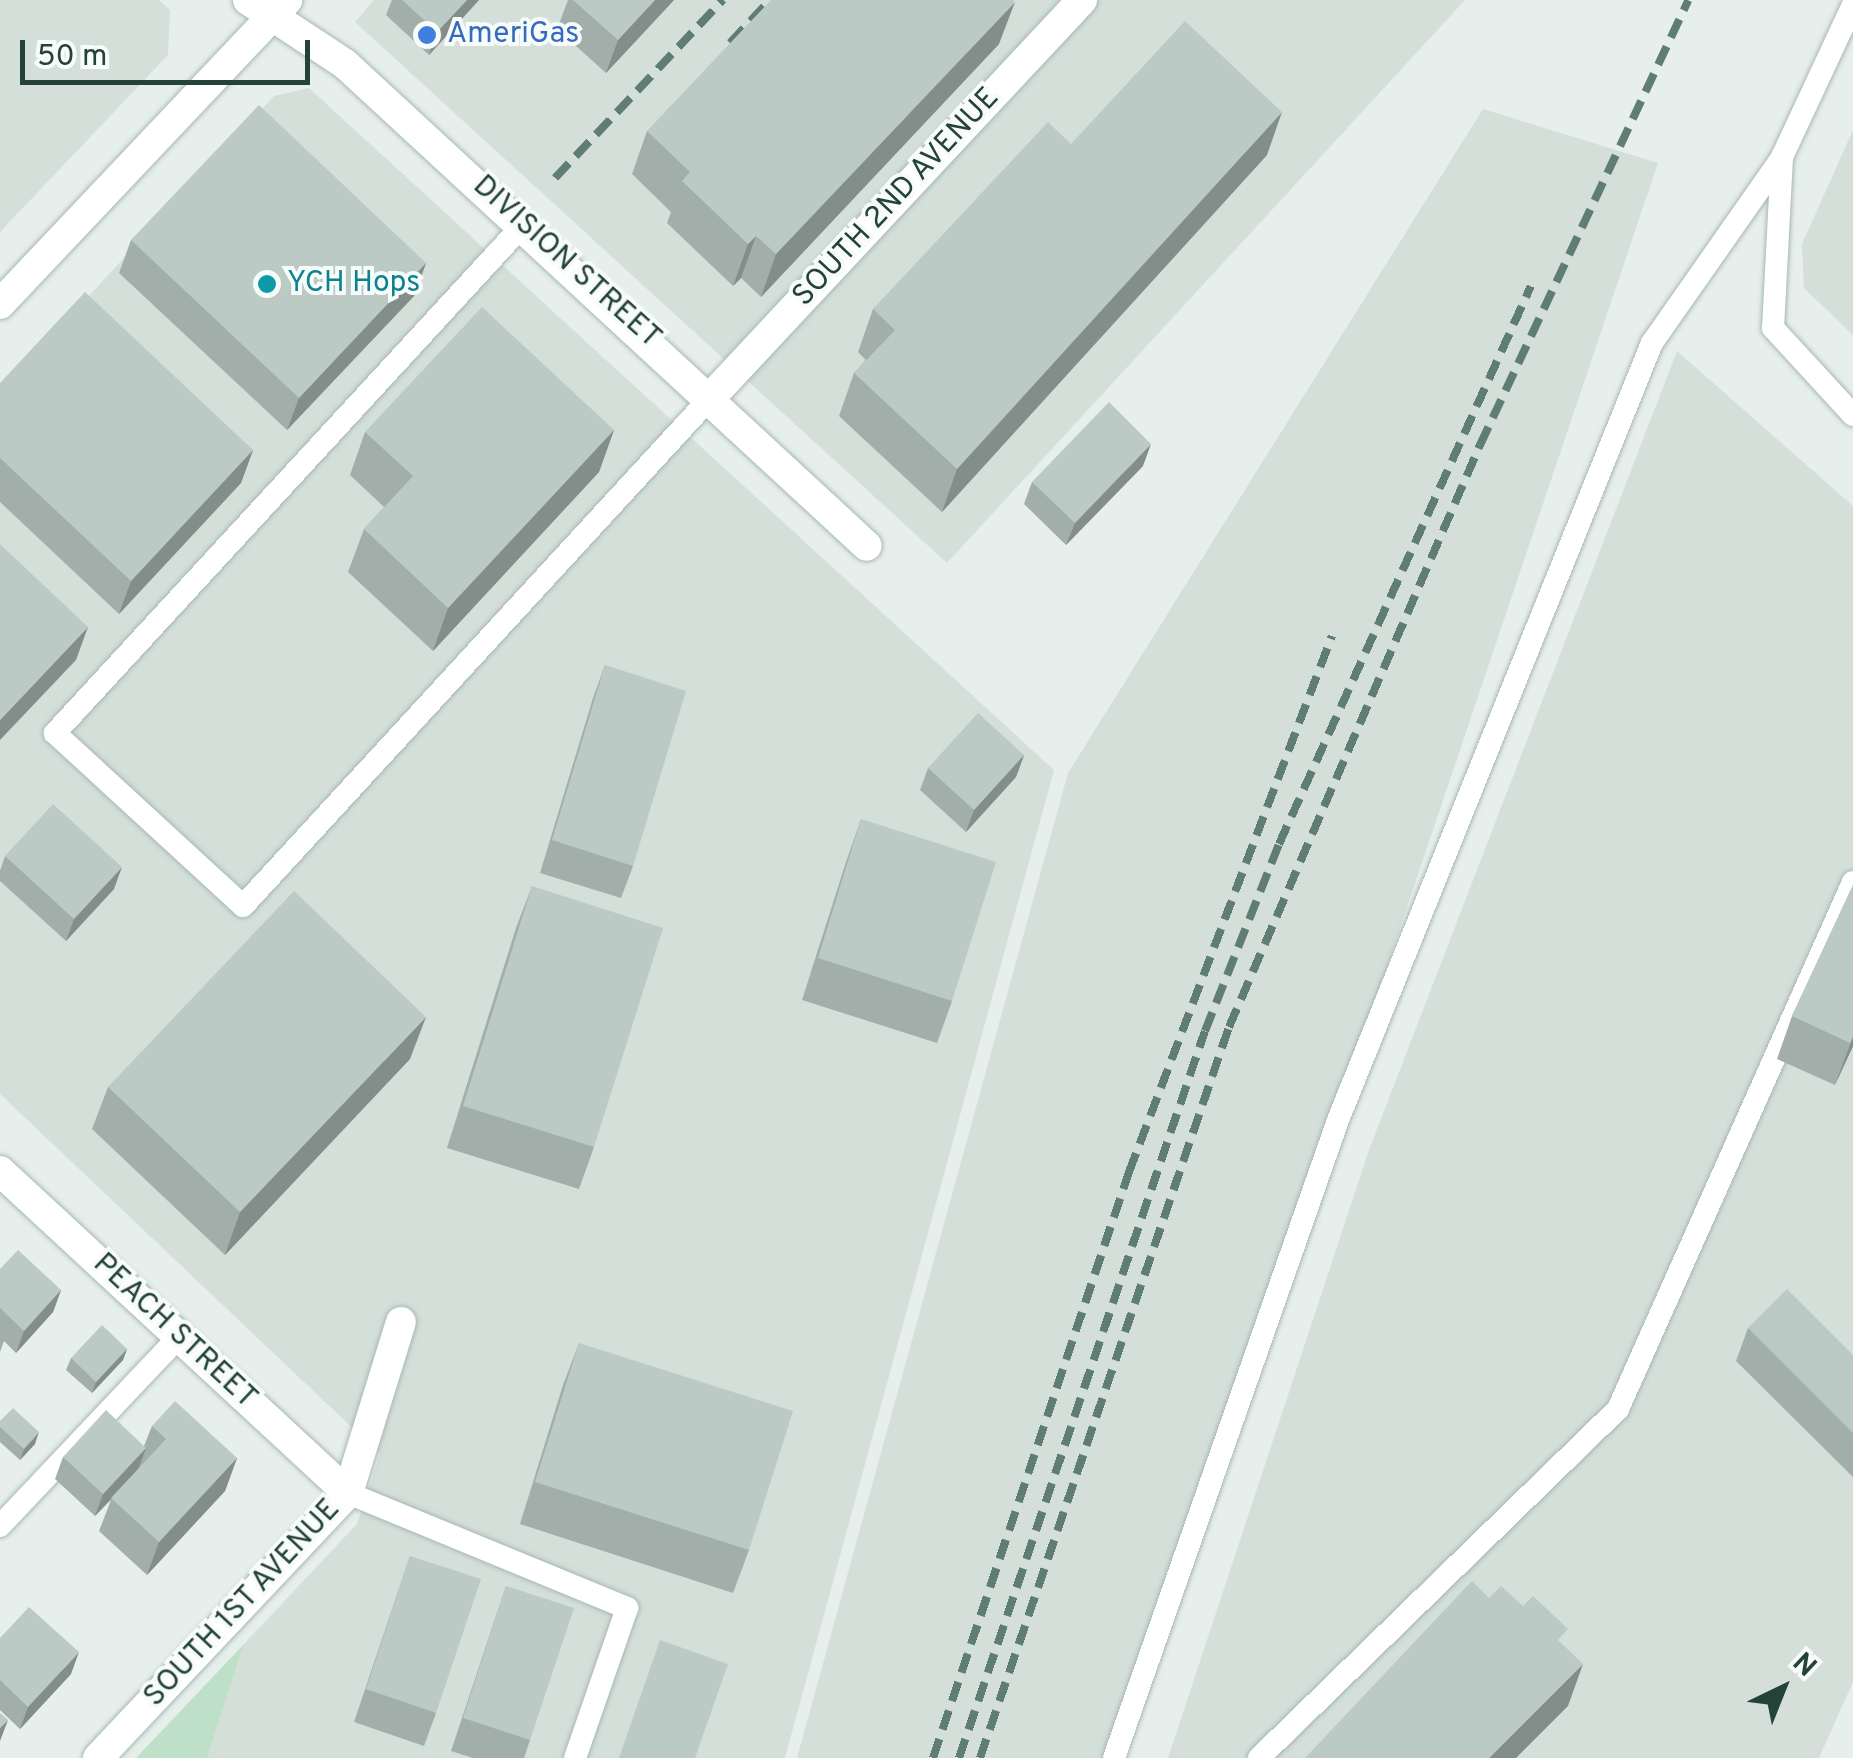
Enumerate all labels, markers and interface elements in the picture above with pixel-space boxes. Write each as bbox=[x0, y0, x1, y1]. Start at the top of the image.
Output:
place label: AmeriGas bbox=[447, 17, 579, 53]
scale bar bbox=[25, 20, 315, 82]
marker: AmeriGas bbox=[416, 24, 438, 46]
text: 50 m bbox=[37, 39, 107, 76]
street label: SOUTH 2ND AVENUE bbox=[786, 81, 1008, 315]
street label: DIVISION STREET bbox=[464, 169, 668, 357]
place label: YCH Hops bbox=[287, 266, 420, 302]
marker: YCH Hops bbox=[256, 273, 278, 295]
street label: PEACH STREET bbox=[85, 1247, 263, 1417]
street label: SOUTH 1ST AVENUE bbox=[137, 1492, 349, 1716]
north arrow bbox=[1733, 1638, 1833, 1738]
text: N bbox=[1784, 1646, 1823, 1686]

